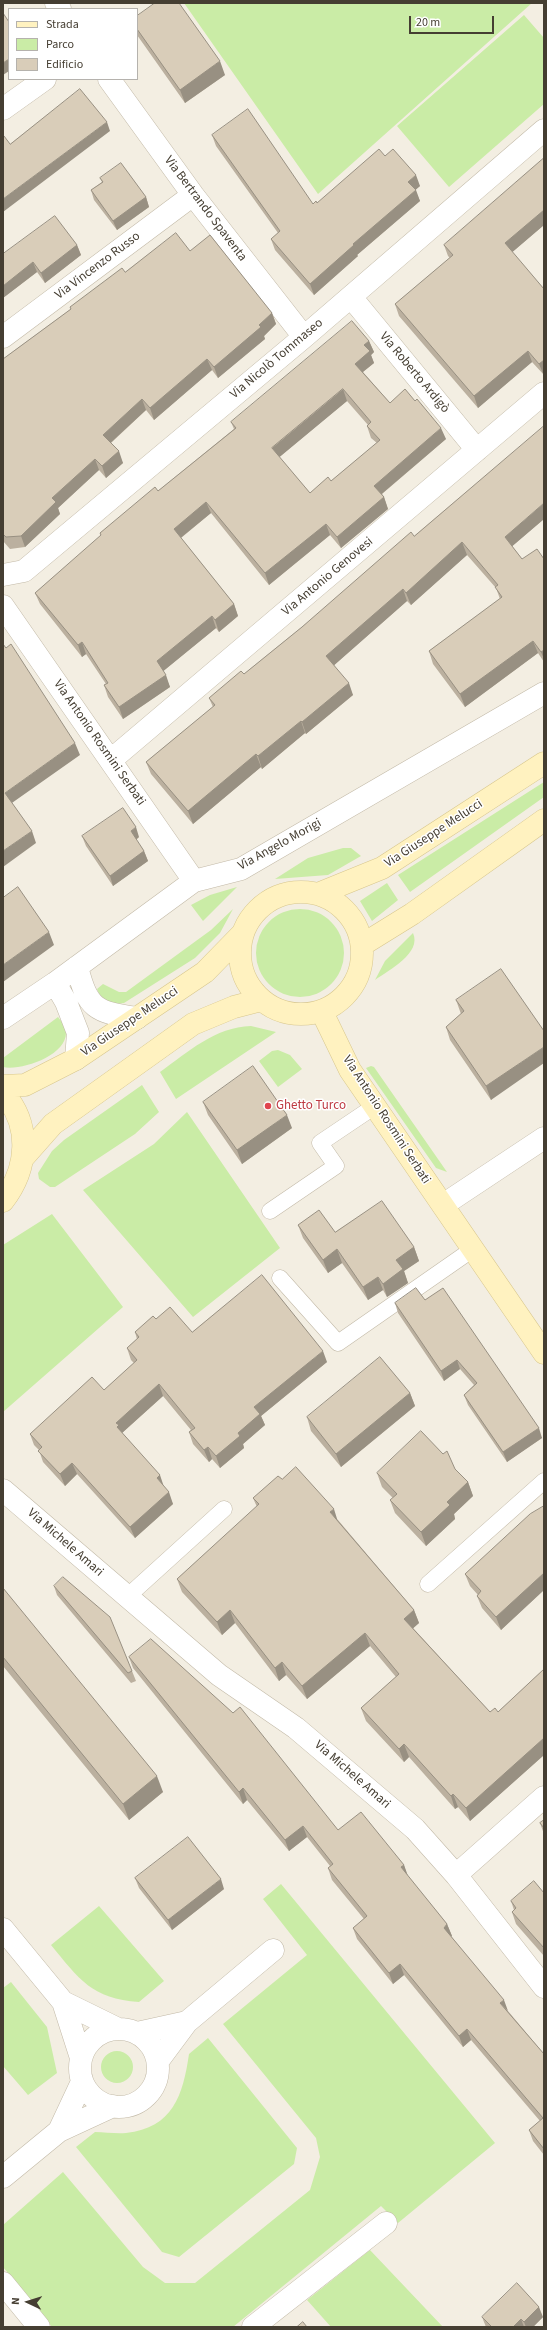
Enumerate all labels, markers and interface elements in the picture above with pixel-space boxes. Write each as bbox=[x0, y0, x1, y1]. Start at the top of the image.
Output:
legend bbox=[8, 8, 138, 80]
scale bar bbox=[411, 8, 496, 34]
text: 20 m bbox=[416, 14, 440, 31]
text: Strada bbox=[46, 16, 79, 33]
text: Parco bbox=[46, 36, 74, 53]
text: Edificio bbox=[46, 56, 83, 73]
street label: Via Bertrando Spaventa bbox=[160, 153, 250, 265]
street label: Via Vincenzo Russo bbox=[52, 229, 144, 303]
street label: Via Nicolò Tommaseo bbox=[227, 316, 327, 402]
street label: Via Roberto Ardigò bbox=[376, 329, 452, 417]
street label: Via Antonio Genovesi bbox=[279, 534, 377, 620]
street label: Via Antonio Rosmini Serbati bbox=[50, 677, 148, 809]
street label: Via Giuseppe Melucci bbox=[382, 796, 486, 872]
street label: Via Angelo Morigi bbox=[236, 816, 324, 874]
street label: Via Giuseppe Melucci bbox=[78, 984, 182, 1060]
street label: Via Antonio Rosmini Serbati bbox=[339, 1053, 433, 1187]
place label: Ghetto Turco bbox=[276, 1098, 346, 1114]
marker: Ghetto Turco bbox=[263, 1101, 273, 1111]
street label: Via Michele Amari bbox=[24, 1506, 106, 1580]
street label: Via Michele Amari bbox=[311, 1738, 393, 1812]
north arrow bbox=[8, 2282, 48, 2322]
text: N bbox=[8, 2297, 23, 2305]

